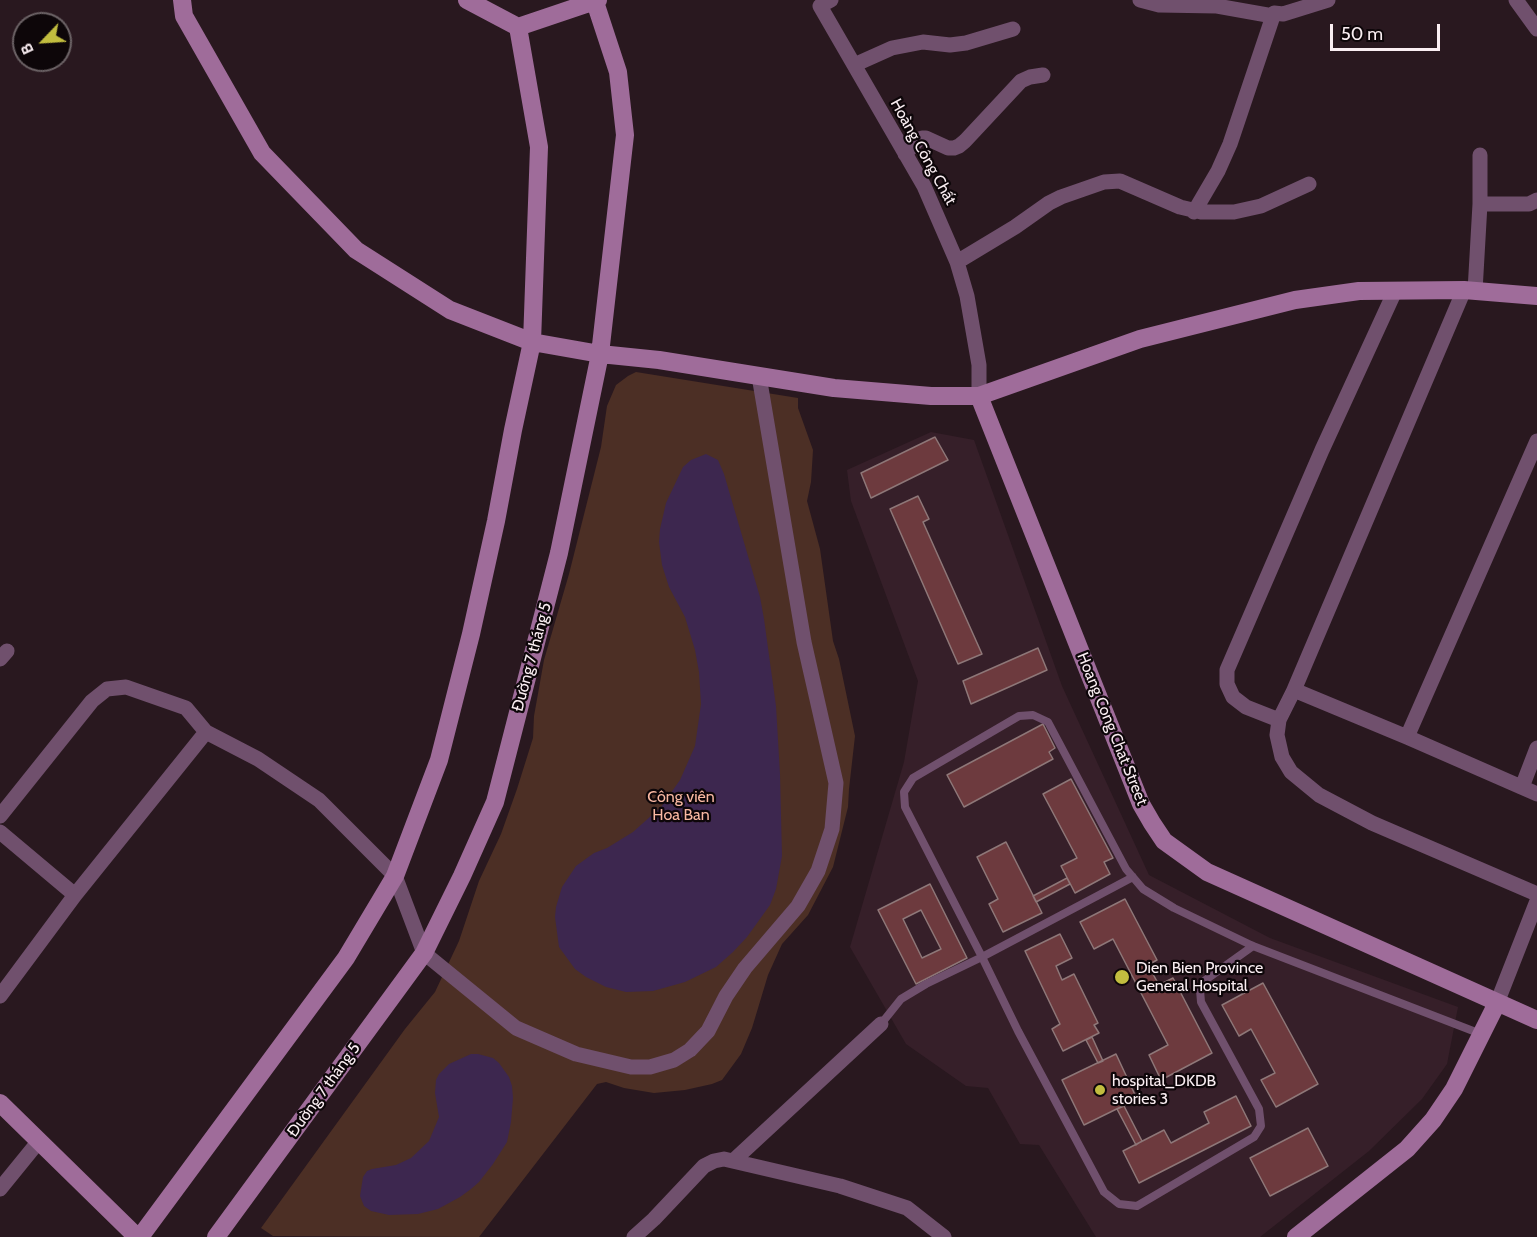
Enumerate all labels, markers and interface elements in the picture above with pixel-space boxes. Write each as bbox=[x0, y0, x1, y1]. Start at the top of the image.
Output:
north arrow bbox=[12, 12, 72, 72]
scale bar bbox=[1333, 12, 1442, 50]
text: 50 m bbox=[1341, 23, 1383, 45]
text: B bbox=[16, 40, 38, 58]
street label: Hoàng Công Chất bbox=[886, 96, 960, 208]
street label: Đường 7 tháng 5 bbox=[508, 600, 556, 714]
street label: Hoang Cong Chat Street bbox=[1073, 650, 1151, 808]
park label: Công viên Hoa Ban bbox=[647, 787, 715, 825]
place label: Dien Bien Province General Hospital bbox=[1136, 958, 1263, 996]
marker: Dien Bien Province General Hospital bbox=[1113, 968, 1131, 986]
street label: Đường 7 tháng 5 bbox=[283, 1039, 365, 1141]
place label: hospital_DKDB stories 3 bbox=[1112, 1071, 1216, 1109]
marker: hospital_DKDB stories 3 bbox=[1093, 1083, 1107, 1097]

